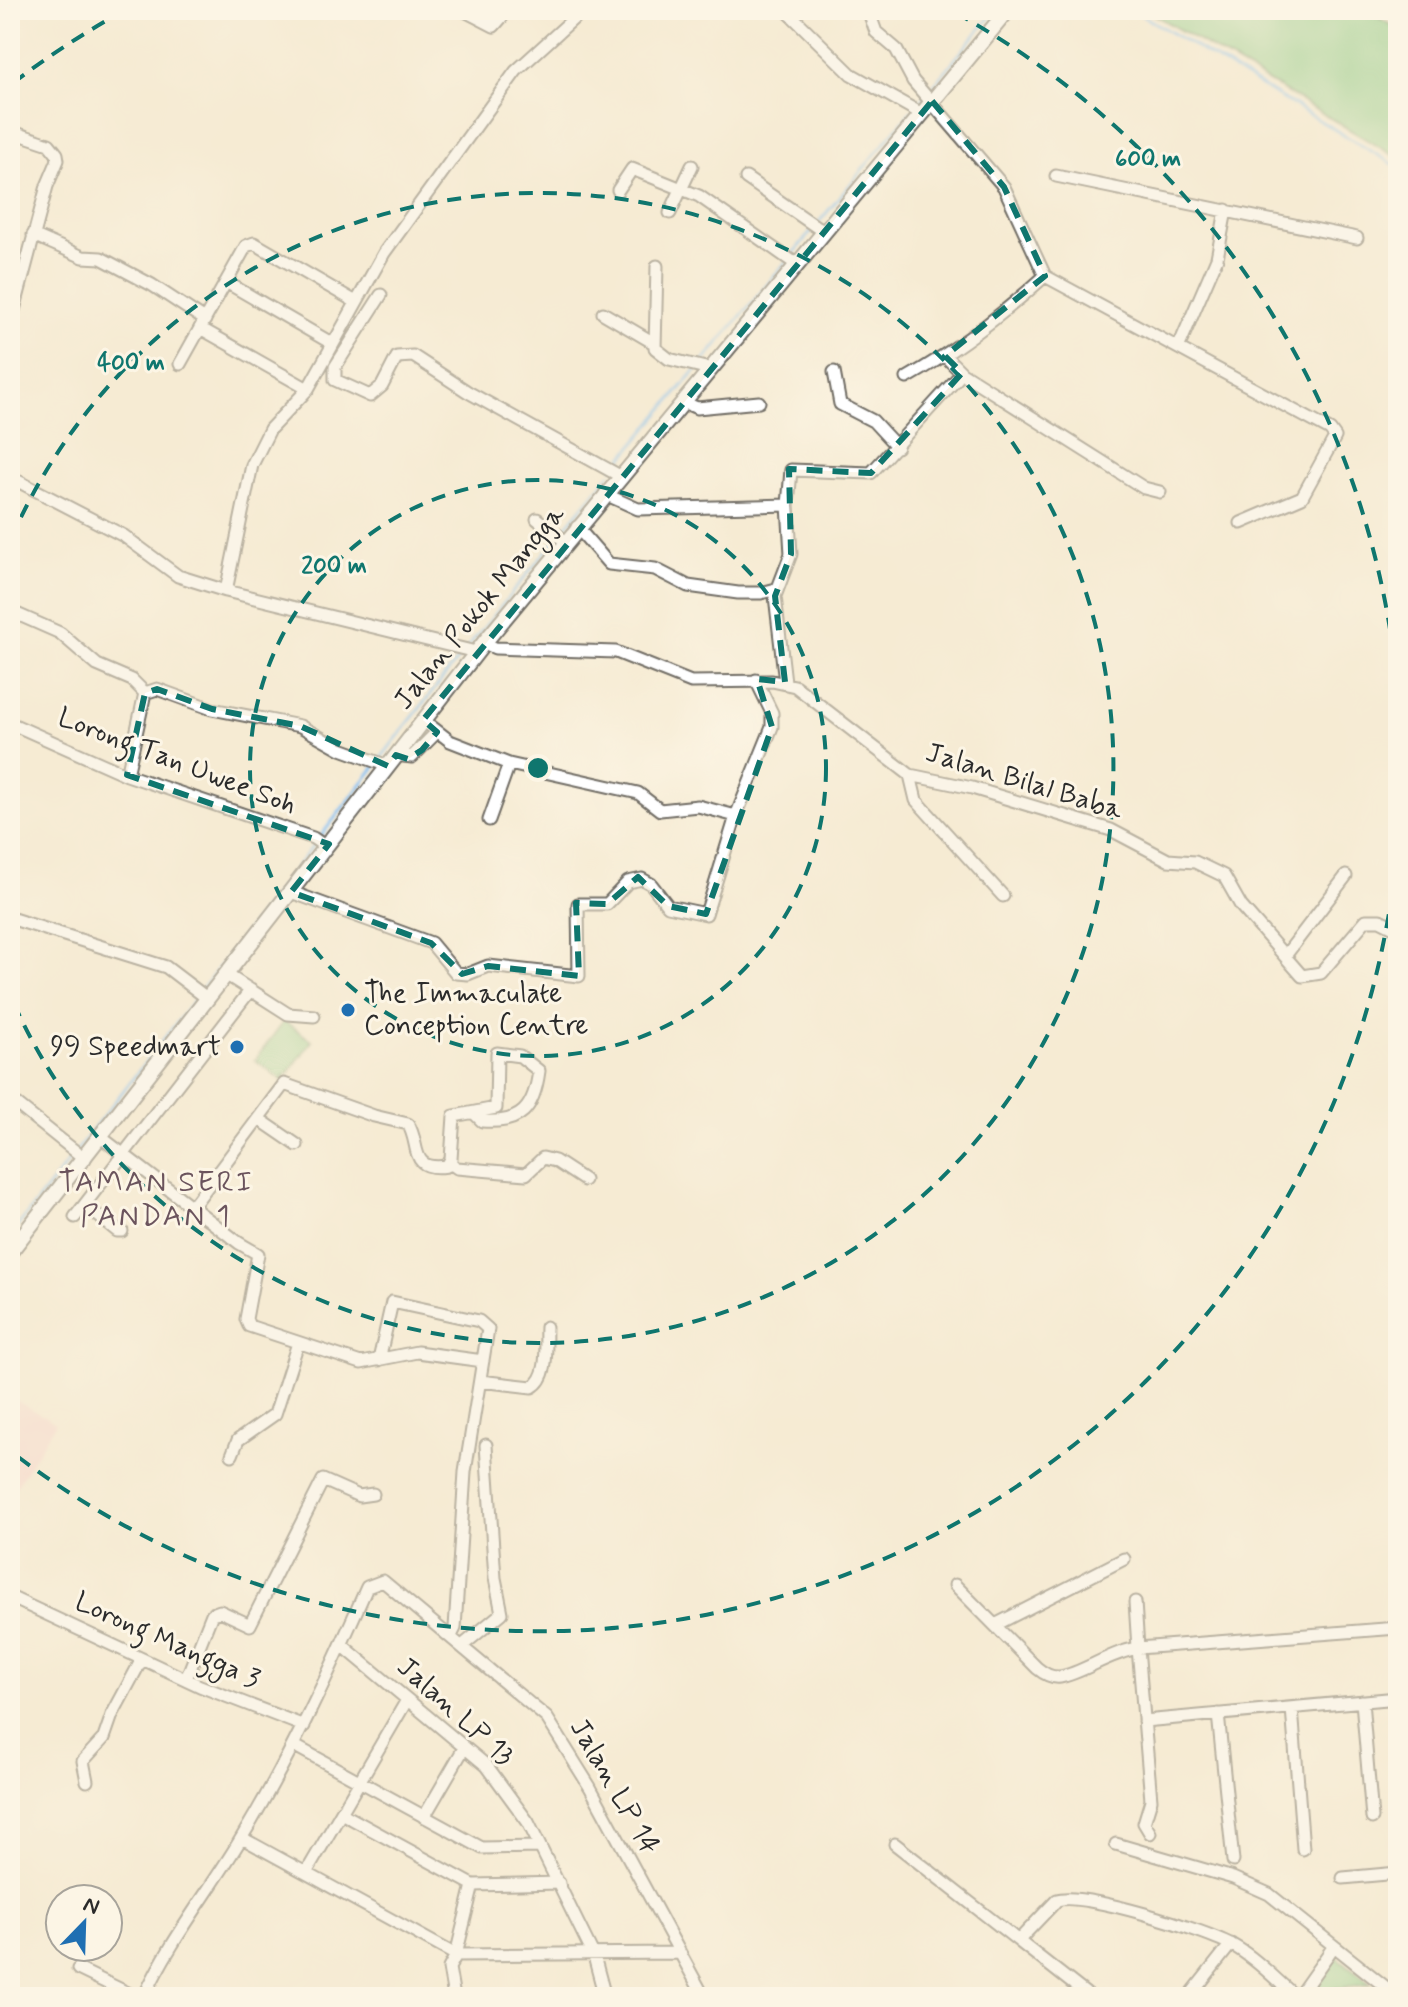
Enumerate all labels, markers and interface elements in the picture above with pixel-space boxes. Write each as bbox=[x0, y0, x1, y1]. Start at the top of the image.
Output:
text: 600 m bbox=[1115, 144, 1181, 175]
text: 400 m bbox=[97, 348, 165, 379]
street label: Jalan Pokok Mangga bbox=[386, 498, 576, 719]
text: 200 m bbox=[301, 551, 367, 582]
street label: Lorong Tan Uwee Soh bbox=[51, 699, 302, 827]
street label: Jalan Bilal Baba bbox=[921, 735, 1127, 830]
centre of rings bbox=[524, 754, 552, 782]
place label: The Immaculate Conception Centre bbox=[364, 976, 588, 1045]
marker: The Immaculate Conception Centre bbox=[339, 1001, 357, 1019]
place label: 99 Speedmart bbox=[50, 1029, 221, 1066]
marker: 99 Speedmart bbox=[228, 1038, 246, 1056]
district label: TAMAN SERI PANDAN 1 bbox=[58, 1163, 254, 1236]
street label: Lorong Mangga 3 bbox=[67, 1584, 266, 1701]
street label: Jalan LP 13 bbox=[388, 1649, 522, 1775]
street label: Jalan LP 14 bbox=[560, 1712, 668, 1862]
north arrow bbox=[44, 1883, 124, 1963]
text: N bbox=[79, 1891, 103, 1922]

